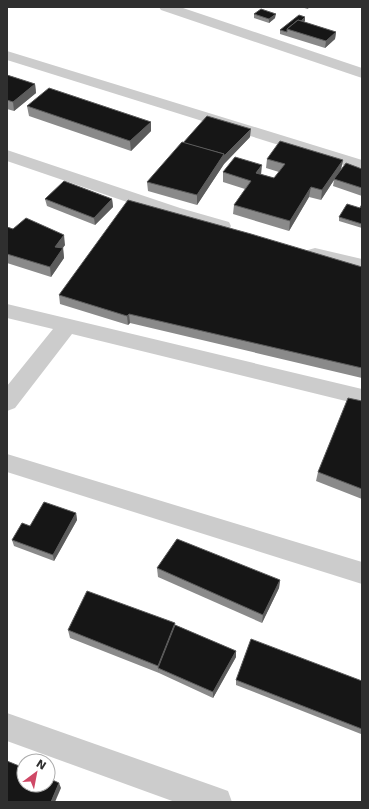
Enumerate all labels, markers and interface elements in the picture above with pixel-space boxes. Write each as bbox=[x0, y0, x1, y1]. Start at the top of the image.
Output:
north arrow bbox=[16, 753, 56, 793]
text: N bbox=[34, 757, 48, 773]

